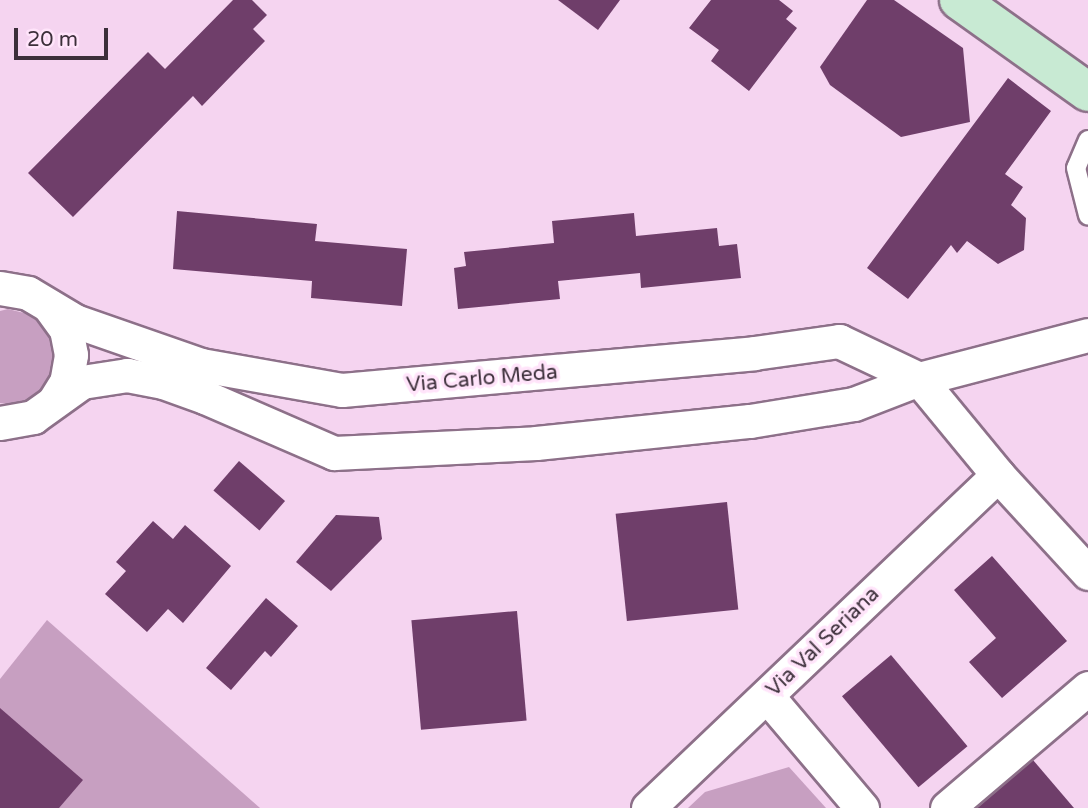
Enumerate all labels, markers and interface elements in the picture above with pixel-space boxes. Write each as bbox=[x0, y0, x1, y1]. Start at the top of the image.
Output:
scale bar bbox=[18, 14, 112, 58]
text: 20 m bbox=[27, 27, 78, 52]
street label: Via Carlo Meda bbox=[405, 360, 559, 398]
street label: Via Val Seriana bbox=[761, 582, 885, 702]

